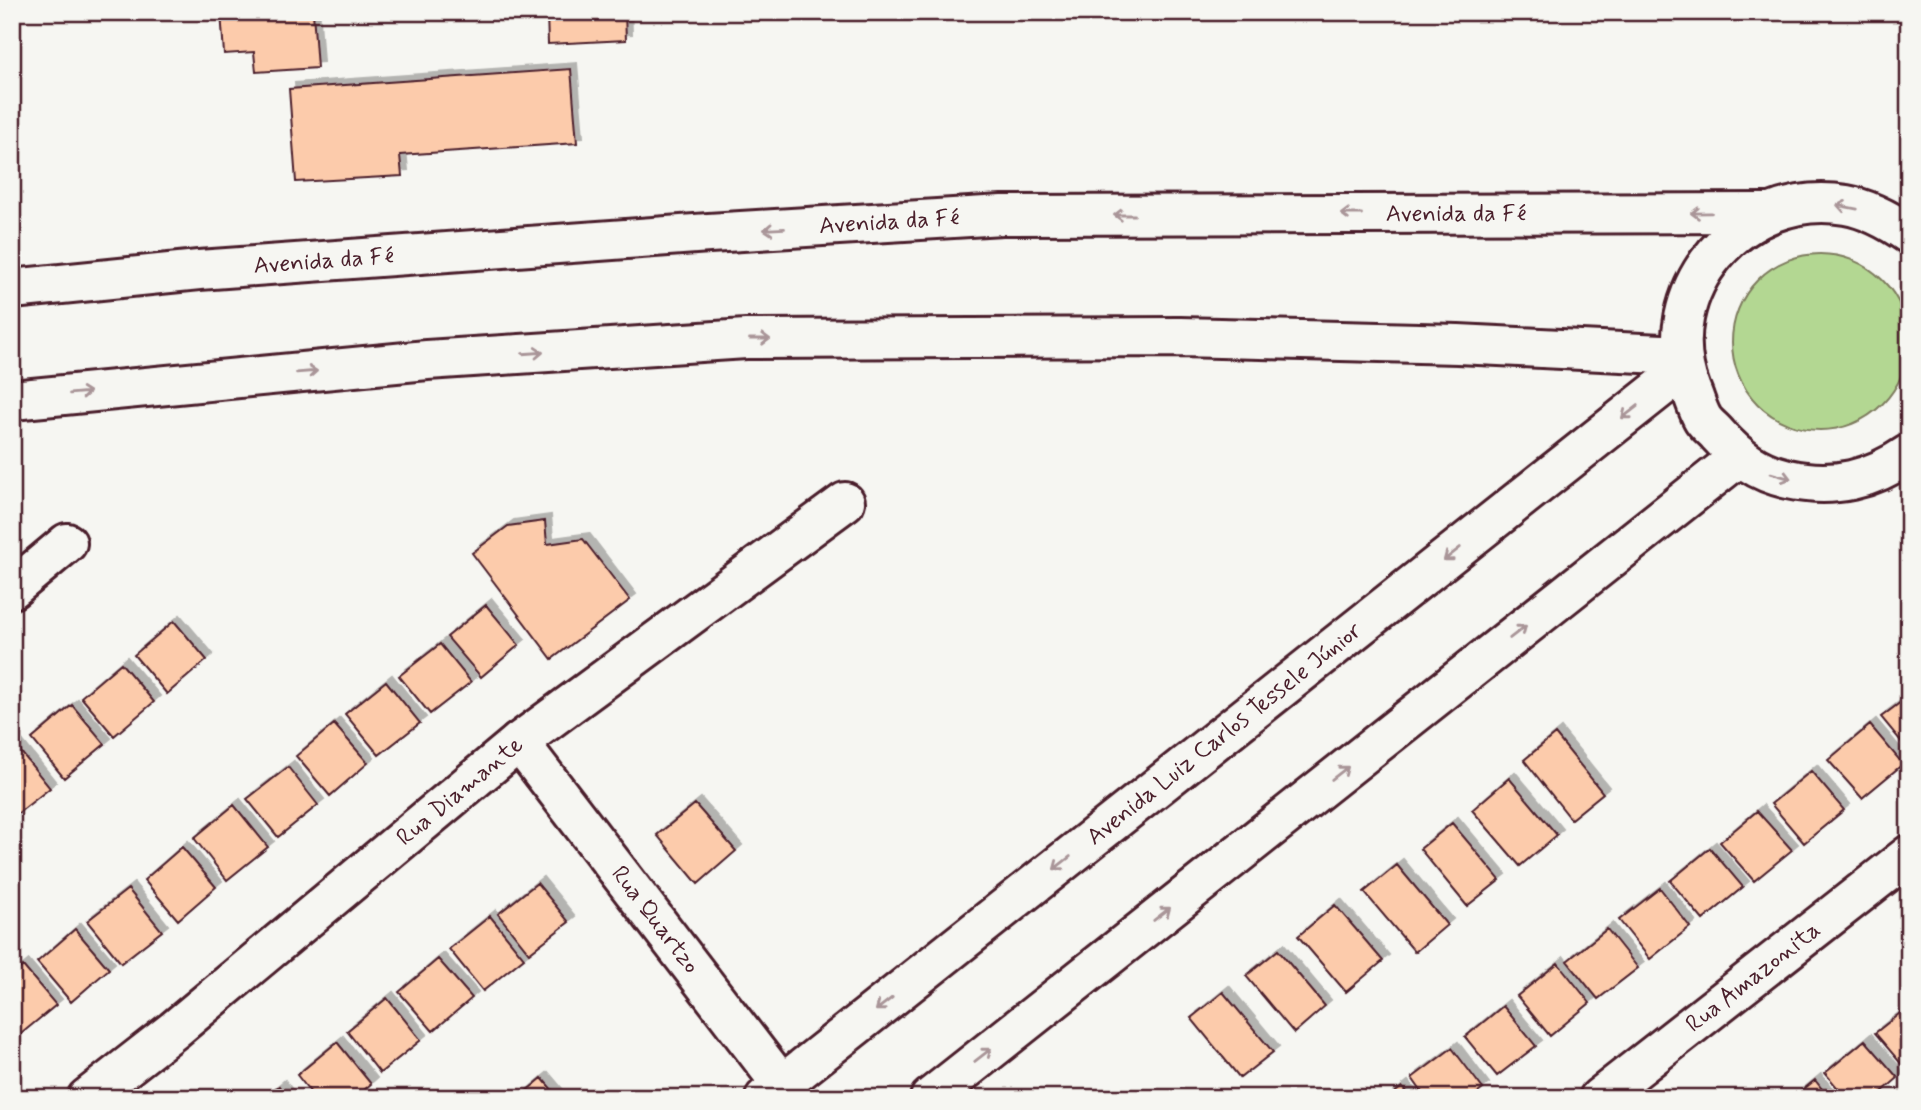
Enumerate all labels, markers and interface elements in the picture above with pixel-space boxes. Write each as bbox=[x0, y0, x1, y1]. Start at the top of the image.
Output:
street label: Avenida da Fé bbox=[1386, 198, 1527, 230]
one-way arrow bbox=[1836, 199, 1859, 213]
street label: Avenida da Fé bbox=[818, 202, 961, 242]
one-way arrow bbox=[1690, 206, 1713, 220]
one-way arrow bbox=[1340, 207, 1363, 221]
one-way arrow bbox=[1113, 208, 1136, 222]
one-way arrow bbox=[763, 223, 786, 236]
street label: Avenida da Fé bbox=[252, 240, 395, 281]
one-way arrow bbox=[749, 332, 772, 346]
one-way arrow bbox=[522, 346, 544, 359]
one-way arrow bbox=[295, 365, 317, 378]
one-way arrow bbox=[68, 386, 91, 399]
one-way arrow bbox=[1621, 405, 1639, 420]
one-way arrow bbox=[1769, 471, 1791, 484]
one-way arrow bbox=[1443, 546, 1461, 561]
street label: Avenida Luiz Carlos Tessele Júnior bbox=[1080, 615, 1368, 852]
one-way arrow bbox=[1509, 624, 1527, 639]
street label: Rua Diamante bbox=[390, 729, 530, 853]
one-way arrow bbox=[1330, 766, 1349, 781]
one-way arrow bbox=[1054, 855, 1072, 870]
street label: Rua Quartzo bbox=[604, 859, 707, 980]
one-way arrow bbox=[1152, 907, 1170, 922]
street label: Rua Amazonita bbox=[1679, 915, 1827, 1040]
one-way arrow bbox=[875, 996, 894, 1011]
one-way arrow bbox=[974, 1048, 992, 1063]

